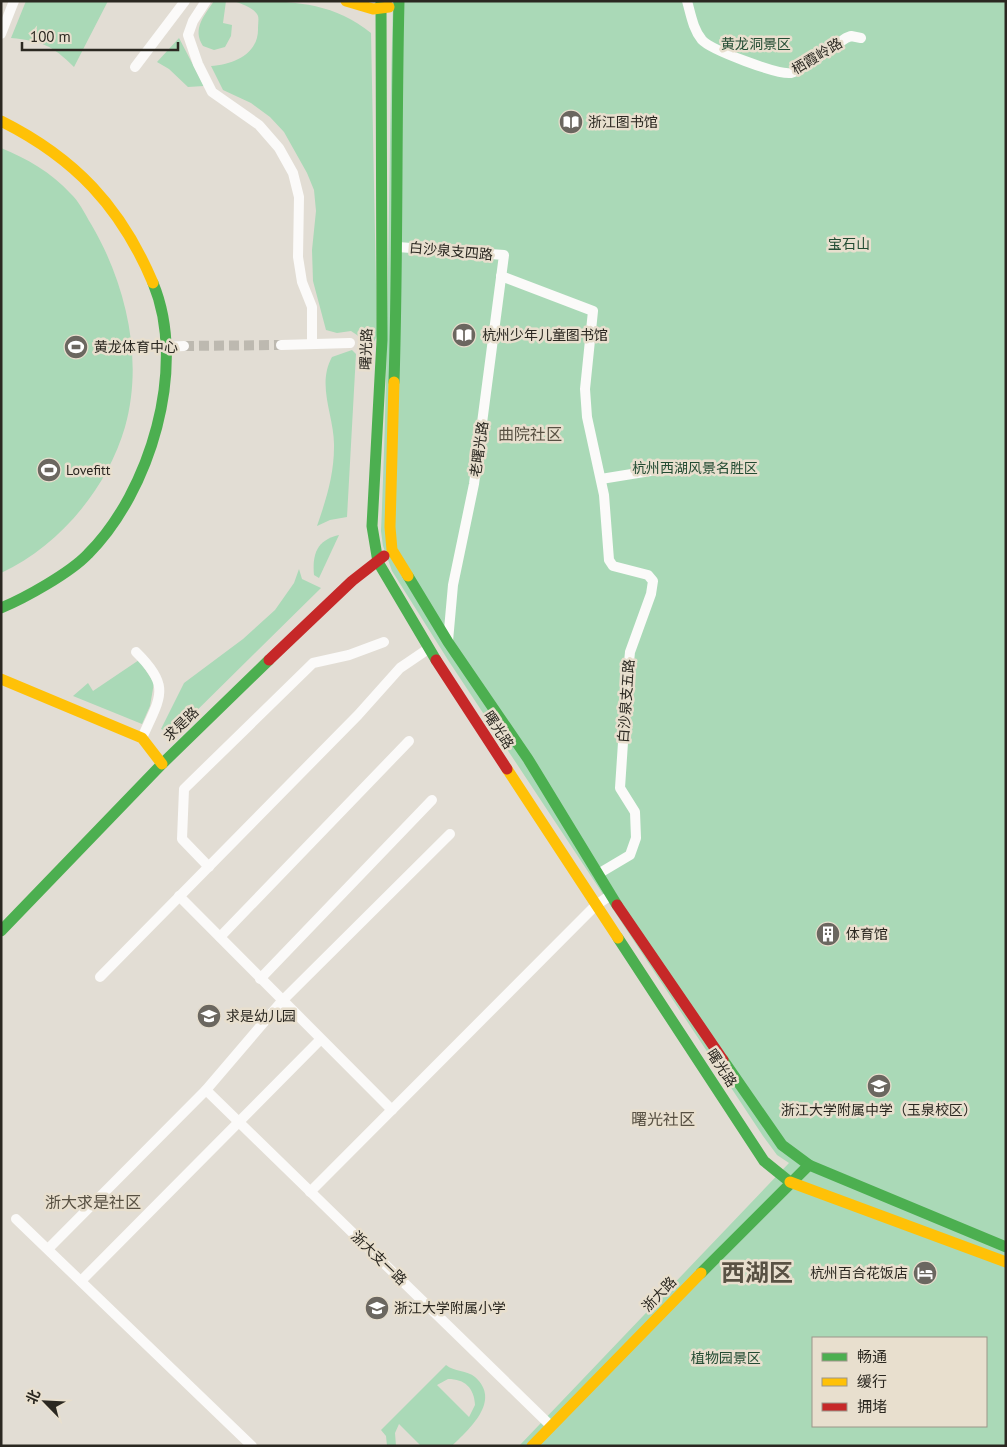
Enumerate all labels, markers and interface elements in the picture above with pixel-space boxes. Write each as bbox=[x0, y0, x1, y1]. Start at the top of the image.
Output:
scale bar bbox=[22, 20, 179, 52]
text: 100 m bbox=[30, 27, 71, 46]
street label: 栖霞岭路 bbox=[788, 34, 846, 78]
park label: 黄龙洞景区 bbox=[721, 35, 791, 53]
library icon: 浙江图书馆 bbox=[558, 109, 584, 135]
place label: 浙江图书馆 bbox=[588, 113, 658, 131]
park label: 宝石山 bbox=[828, 235, 870, 253]
street label: 白沙泉支四路 bbox=[408, 238, 494, 264]
library icon: 杭州少年儿童图书馆 bbox=[451, 322, 477, 348]
place label: 杭州少年儿童图书馆 bbox=[482, 326, 608, 344]
street label: 曙光路 bbox=[356, 328, 376, 370]
sports icon: 黄龙体育中心 bbox=[63, 334, 89, 360]
place label: 黄龙体育中心 bbox=[94, 338, 178, 356]
street label: 老曙光路 bbox=[466, 420, 492, 478]
district label: 曲院社区 bbox=[498, 424, 562, 444]
sports icon: Lovefitt bbox=[36, 457, 62, 483]
park label: 杭州西湖风景名胜区 bbox=[632, 459, 758, 477]
place label: Lovefitt bbox=[66, 461, 111, 479]
street label: 白沙泉支五路 bbox=[614, 658, 638, 744]
street label: 求是路 bbox=[160, 703, 202, 745]
street label: 曙光路 bbox=[480, 707, 518, 753]
building icon: 体育馆 bbox=[815, 921, 841, 947]
place label: 体育馆 bbox=[846, 925, 888, 943]
school or university icon: 求是幼儿园 bbox=[196, 1003, 222, 1029]
place label: 求是幼儿园 bbox=[226, 1007, 296, 1025]
street label: 曙光路 bbox=[703, 1045, 741, 1091]
school or university icon: 浙江大学附属中学（玉泉校区） bbox=[866, 1073, 892, 1099]
place label: 浙江大学附属中学（玉泉校区） bbox=[781, 1101, 977, 1119]
district label: 曙光社区 bbox=[631, 1109, 695, 1129]
district label: 浙大求是社区 bbox=[45, 1192, 141, 1212]
street label: 浙大支一路 bbox=[348, 1227, 410, 1289]
district label: 西湖区 bbox=[721, 1257, 793, 1288]
hotel icon: 杭州百合花饭店 bbox=[912, 1260, 938, 1286]
place label: 杭州百合花饭店 bbox=[810, 1264, 908, 1282]
street label: 浙大路 bbox=[638, 1273, 680, 1315]
school or university icon: 浙江大学附属小学 bbox=[364, 1295, 390, 1321]
place label: 浙江大学附属小学 bbox=[394, 1299, 506, 1317]
legend bbox=[812, 1337, 987, 1427]
text: 畅通 bbox=[857, 1347, 887, 1366]
park label: 植物园景区 bbox=[691, 1349, 761, 1367]
text: 缓行 bbox=[857, 1372, 887, 1391]
north arrow bbox=[20, 1377, 70, 1427]
text: 北 bbox=[22, 1387, 44, 1407]
text: 拥堵 bbox=[857, 1397, 887, 1416]

